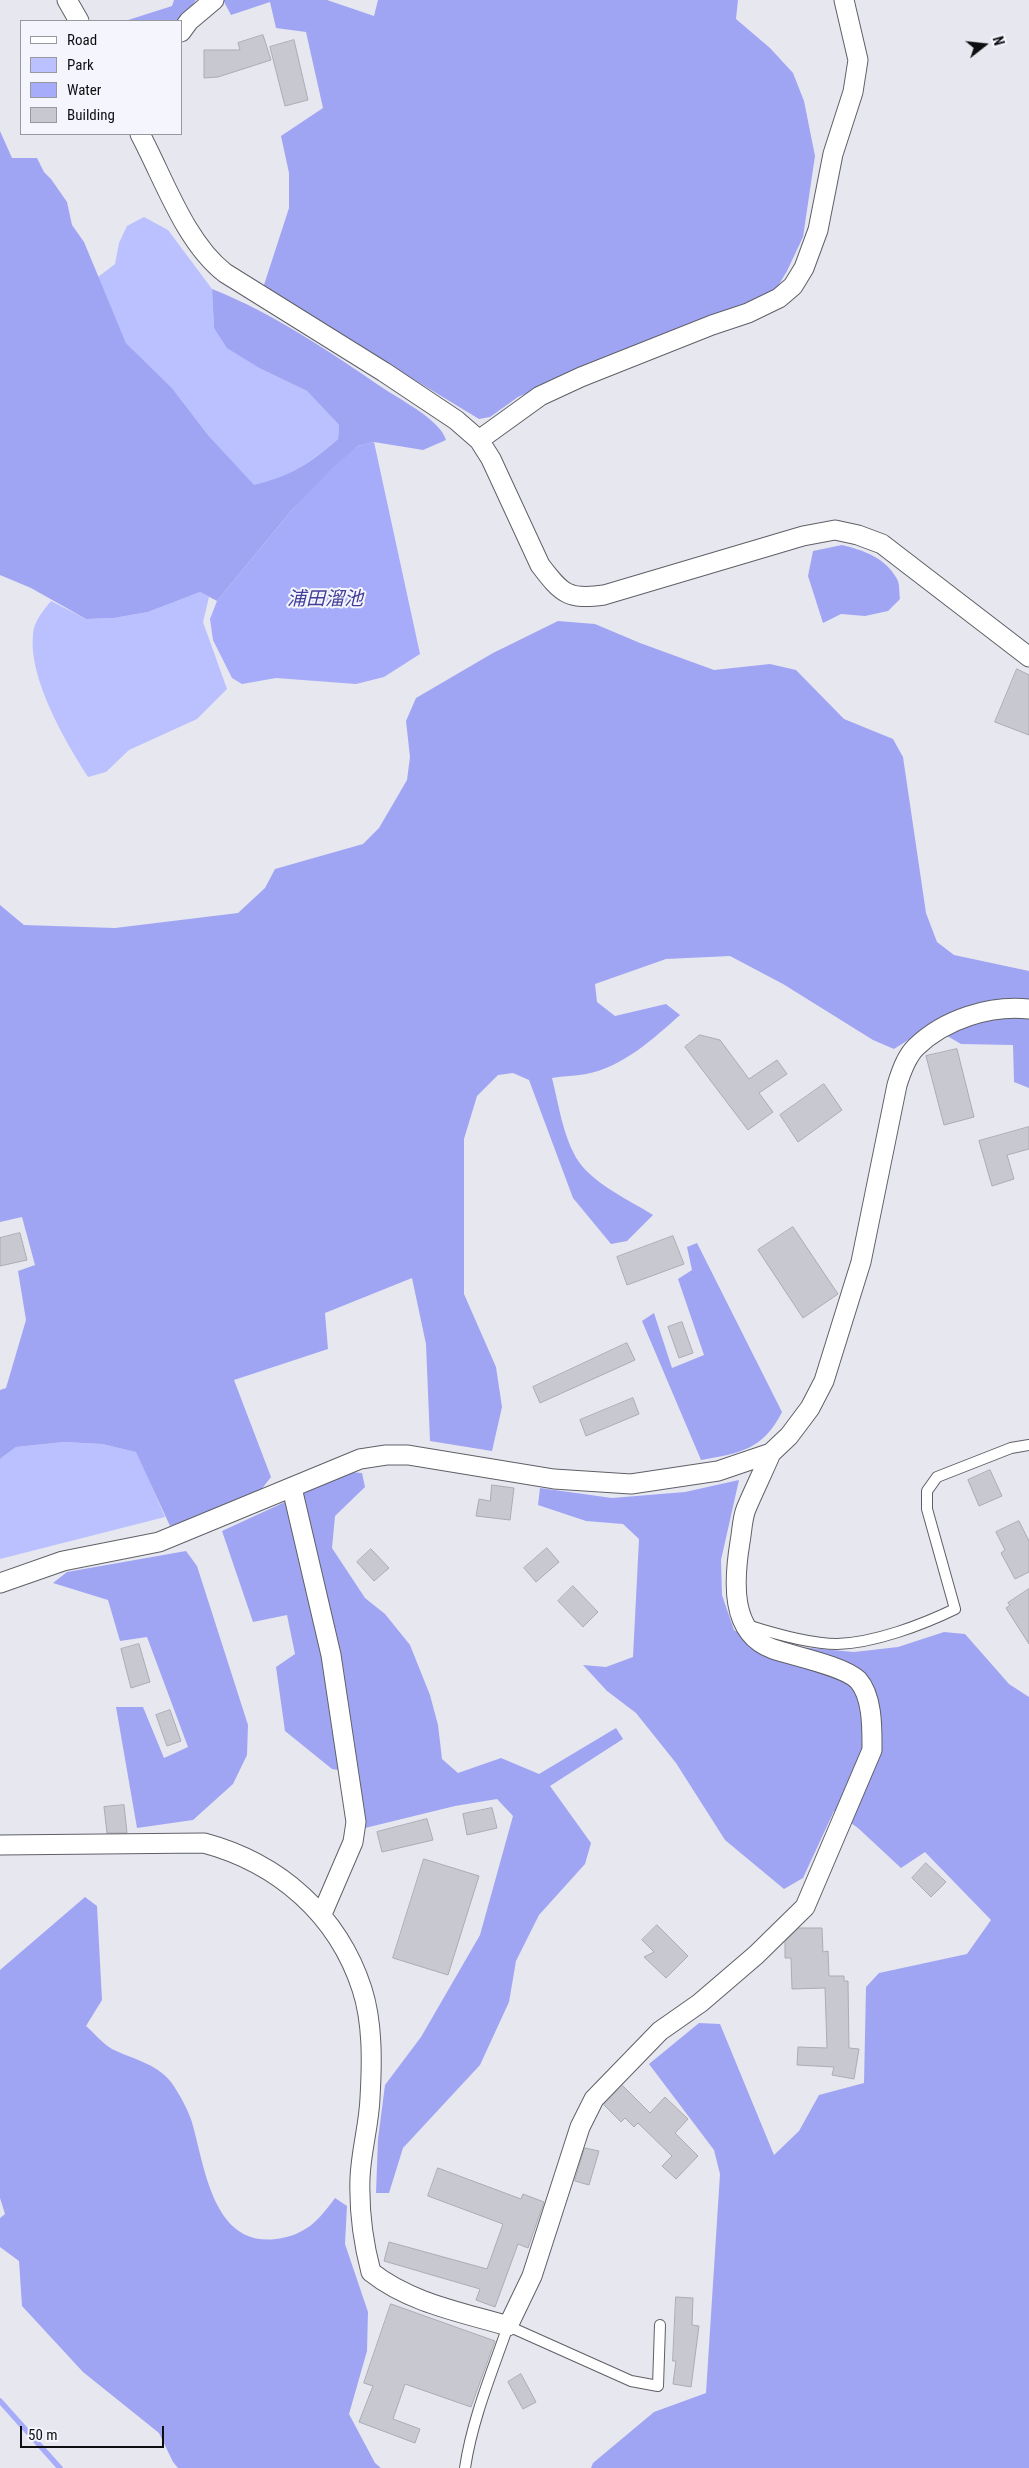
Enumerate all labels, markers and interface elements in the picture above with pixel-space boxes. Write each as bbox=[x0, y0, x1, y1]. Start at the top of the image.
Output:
legend bbox=[20, 20, 182, 135]
north arrow bbox=[959, 20, 1009, 70]
text: Road bbox=[67, 31, 97, 49]
text: N bbox=[990, 35, 1007, 47]
text: Park bbox=[67, 56, 94, 74]
text: Water bbox=[67, 81, 101, 99]
text: Building bbox=[67, 106, 115, 124]
water label: 浦田溜池 bbox=[287, 589, 363, 611]
scale bar bbox=[22, 2416, 166, 2448]
text: 50 m bbox=[28, 2426, 58, 2444]

